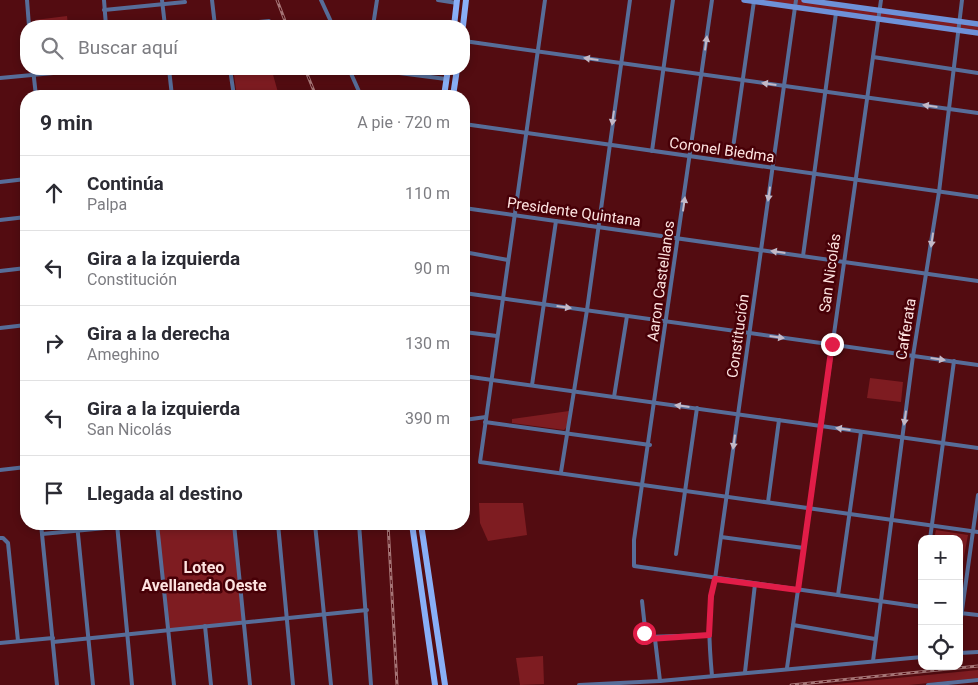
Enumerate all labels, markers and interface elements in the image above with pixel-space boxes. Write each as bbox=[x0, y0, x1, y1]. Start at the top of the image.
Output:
search box bbox=[20, 20, 470, 75]
icon: search bbox=[38, 34, 66, 62]
one-way arrow bbox=[702, 34, 710, 50]
text: Buscar aquí bbox=[78, 36, 178, 59]
one-way arrow bbox=[582, 55, 598, 63]
one-way arrow bbox=[760, 80, 776, 88]
one-way arrow bbox=[921, 102, 937, 110]
one-way arrow bbox=[609, 110, 617, 126]
text: 9 min bbox=[40, 111, 93, 135]
text: A pie · 720 m bbox=[357, 113, 450, 132]
street label: Coronel Biedma bbox=[668, 134, 776, 166]
text: Continúa bbox=[87, 172, 164, 195]
icon: ahead bbox=[40, 179, 68, 207]
text: 110 m bbox=[405, 184, 450, 203]
one-way arrow bbox=[765, 186, 773, 202]
street label: Presidente Quintana bbox=[506, 194, 642, 230]
text: Palpa bbox=[87, 195, 127, 214]
one-way arrow bbox=[680, 195, 688, 211]
street label: Aaron Castellanos bbox=[644, 219, 678, 343]
street label: San Nicolás bbox=[816, 232, 844, 314]
one-way arrow bbox=[927, 232, 935, 248]
text: Gira a la izquierda bbox=[87, 247, 240, 270]
one-way arrow bbox=[769, 248, 785, 256]
icon: left bbox=[40, 254, 68, 282]
text: 90 m bbox=[414, 259, 450, 278]
text: Constitución bbox=[87, 270, 177, 289]
street label: Constitución bbox=[723, 293, 753, 379]
street label: Cafferata bbox=[892, 297, 920, 361]
one-way arrow bbox=[556, 303, 572, 311]
text: Gira a la derecha bbox=[87, 322, 230, 345]
icon: right bbox=[40, 329, 68, 357]
one-way arrow bbox=[769, 333, 785, 341]
route end bbox=[821, 333, 844, 356]
text: 130 m bbox=[405, 334, 450, 353]
text: Ameghino bbox=[87, 345, 160, 364]
one-way arrow bbox=[930, 355, 946, 363]
text: Gira a la izquierda bbox=[87, 397, 240, 420]
one-way arrow bbox=[674, 402, 690, 410]
icon: left bbox=[40, 404, 68, 432]
text: 390 m bbox=[405, 409, 450, 428]
one-way arrow bbox=[901, 410, 909, 426]
text: San Nicolás bbox=[87, 420, 172, 439]
one-way arrow bbox=[835, 425, 851, 433]
one-way arrow bbox=[730, 434, 738, 450]
icon: arrive bbox=[40, 479, 68, 507]
text: Llegada al destino bbox=[87, 482, 243, 505]
map controls bbox=[918, 535, 963, 670]
button: + bbox=[918, 535, 963, 580]
district label: Loteo Avellaneda Oeste bbox=[141, 558, 267, 595]
button: − bbox=[918, 580, 963, 625]
route start bbox=[633, 622, 656, 645]
button: locate bbox=[918, 625, 963, 670]

